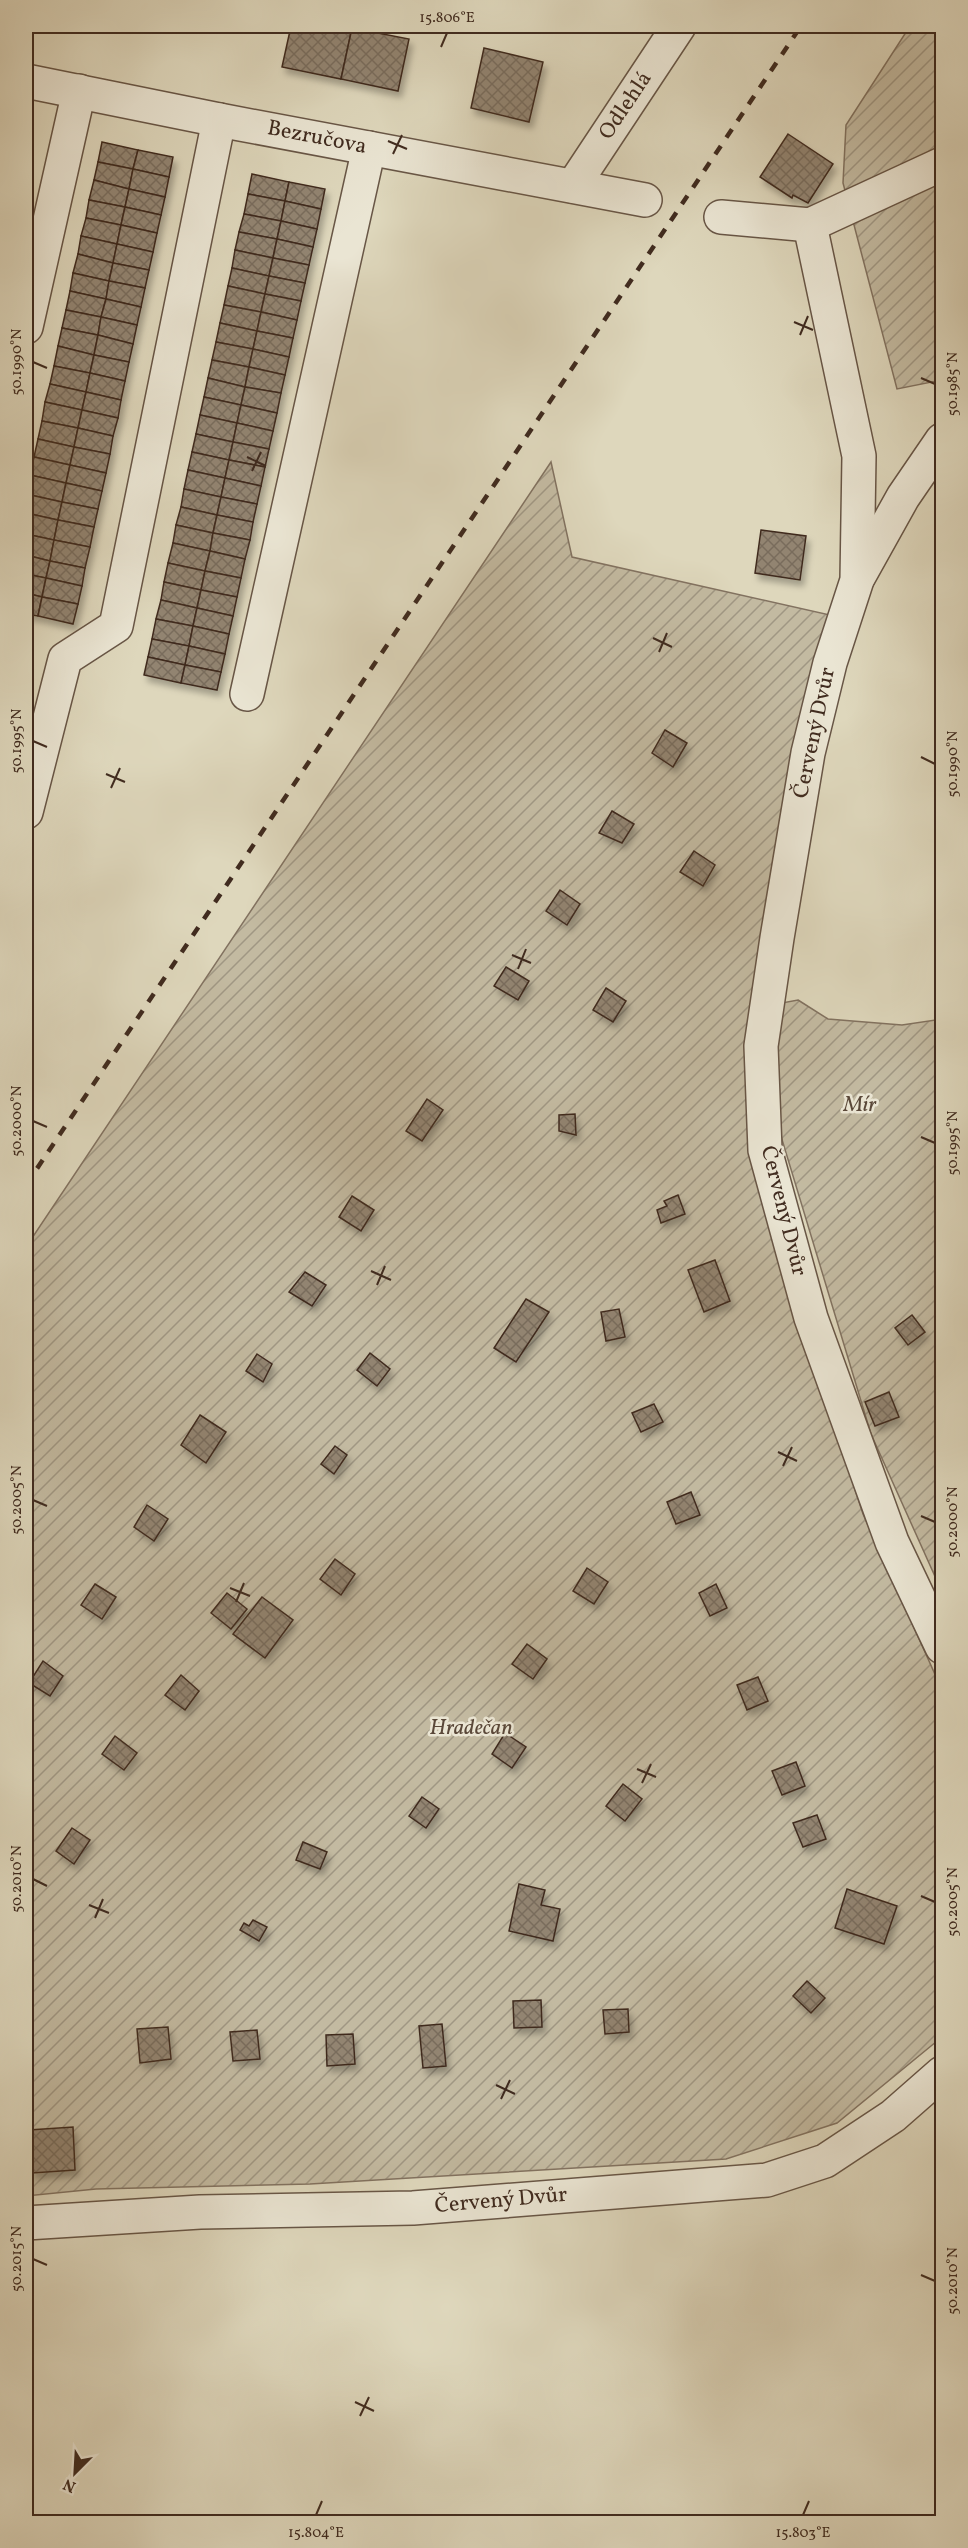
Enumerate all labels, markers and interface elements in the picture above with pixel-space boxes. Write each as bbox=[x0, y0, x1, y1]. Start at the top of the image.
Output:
text: 15.806°E bbox=[419, 8, 475, 29]
street label: Odlehlá bbox=[592, 66, 660, 146]
street label: Bezručova bbox=[265, 113, 369, 163]
text: 50.1990°N bbox=[7, 329, 28, 395]
text: 50.1985°N bbox=[943, 352, 964, 416]
street label: Červený Dvůr bbox=[786, 665, 844, 801]
text: 50.1995°N bbox=[7, 709, 28, 773]
text: 50.1990°N bbox=[943, 731, 964, 797]
text: 50.2000°N bbox=[7, 1085, 28, 1157]
park label: Mír bbox=[842, 1090, 877, 1121]
text: 50.1995°N bbox=[943, 1111, 964, 1175]
street label: Červený Dvůr bbox=[752, 1143, 814, 1279]
text: 50.2005°N bbox=[7, 1465, 28, 1535]
text: 50.2000°N bbox=[943, 1486, 964, 1558]
park label: Hradečan bbox=[429, 1713, 513, 1744]
text: 50.2010°N bbox=[7, 1845, 28, 1913]
text: 50.2005°N bbox=[943, 1867, 964, 1937]
street label: Červený Dvůr bbox=[433, 2180, 569, 2222]
text: 50.2015°N bbox=[7, 2226, 28, 2292]
text: 50.2010°N bbox=[943, 2247, 964, 2315]
north arrow bbox=[45, 2443, 105, 2503]
text: N bbox=[60, 2472, 79, 2497]
text: 15.804°E bbox=[288, 2523, 344, 2544]
text: 15.803°E bbox=[775, 2523, 831, 2544]

